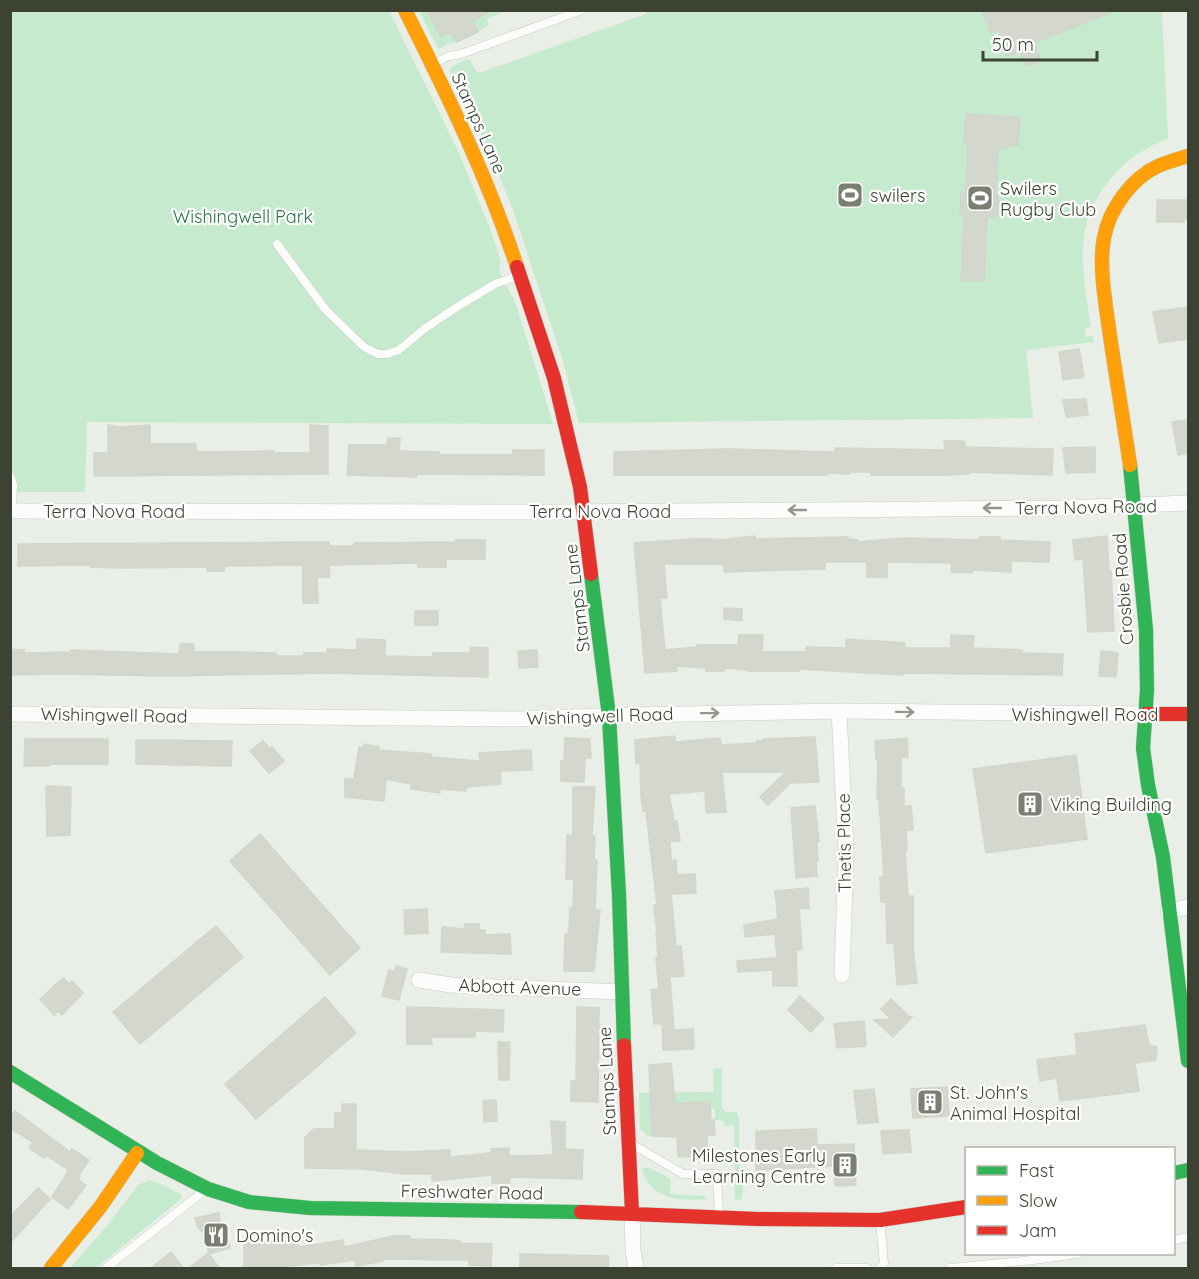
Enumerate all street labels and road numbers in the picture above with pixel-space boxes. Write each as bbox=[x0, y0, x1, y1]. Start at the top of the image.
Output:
street label: Stamps Lane bbox=[446, 69, 512, 177]
street label: Terra Nova Road bbox=[1015, 494, 1157, 520]
street label: Terra Nova Road bbox=[43, 500, 185, 523]
street label: Terra Nova Road bbox=[529, 500, 671, 523]
street label: Crosbie Road bbox=[1108, 532, 1138, 646]
street label: Stamps Lane bbox=[559, 543, 595, 653]
street label: Wishingwell Road bbox=[40, 702, 188, 728]
street label: Wishingwell Road bbox=[526, 702, 674, 730]
street label: Wishingwell Road bbox=[1012, 703, 1158, 726]
street label: Thetis Place bbox=[832, 793, 856, 893]
street label: Abbott Avenue bbox=[458, 973, 582, 1001]
street label: Stamps Lane bbox=[593, 1026, 621, 1136]
street label: Freshwater Road bbox=[401, 1179, 543, 1205]

